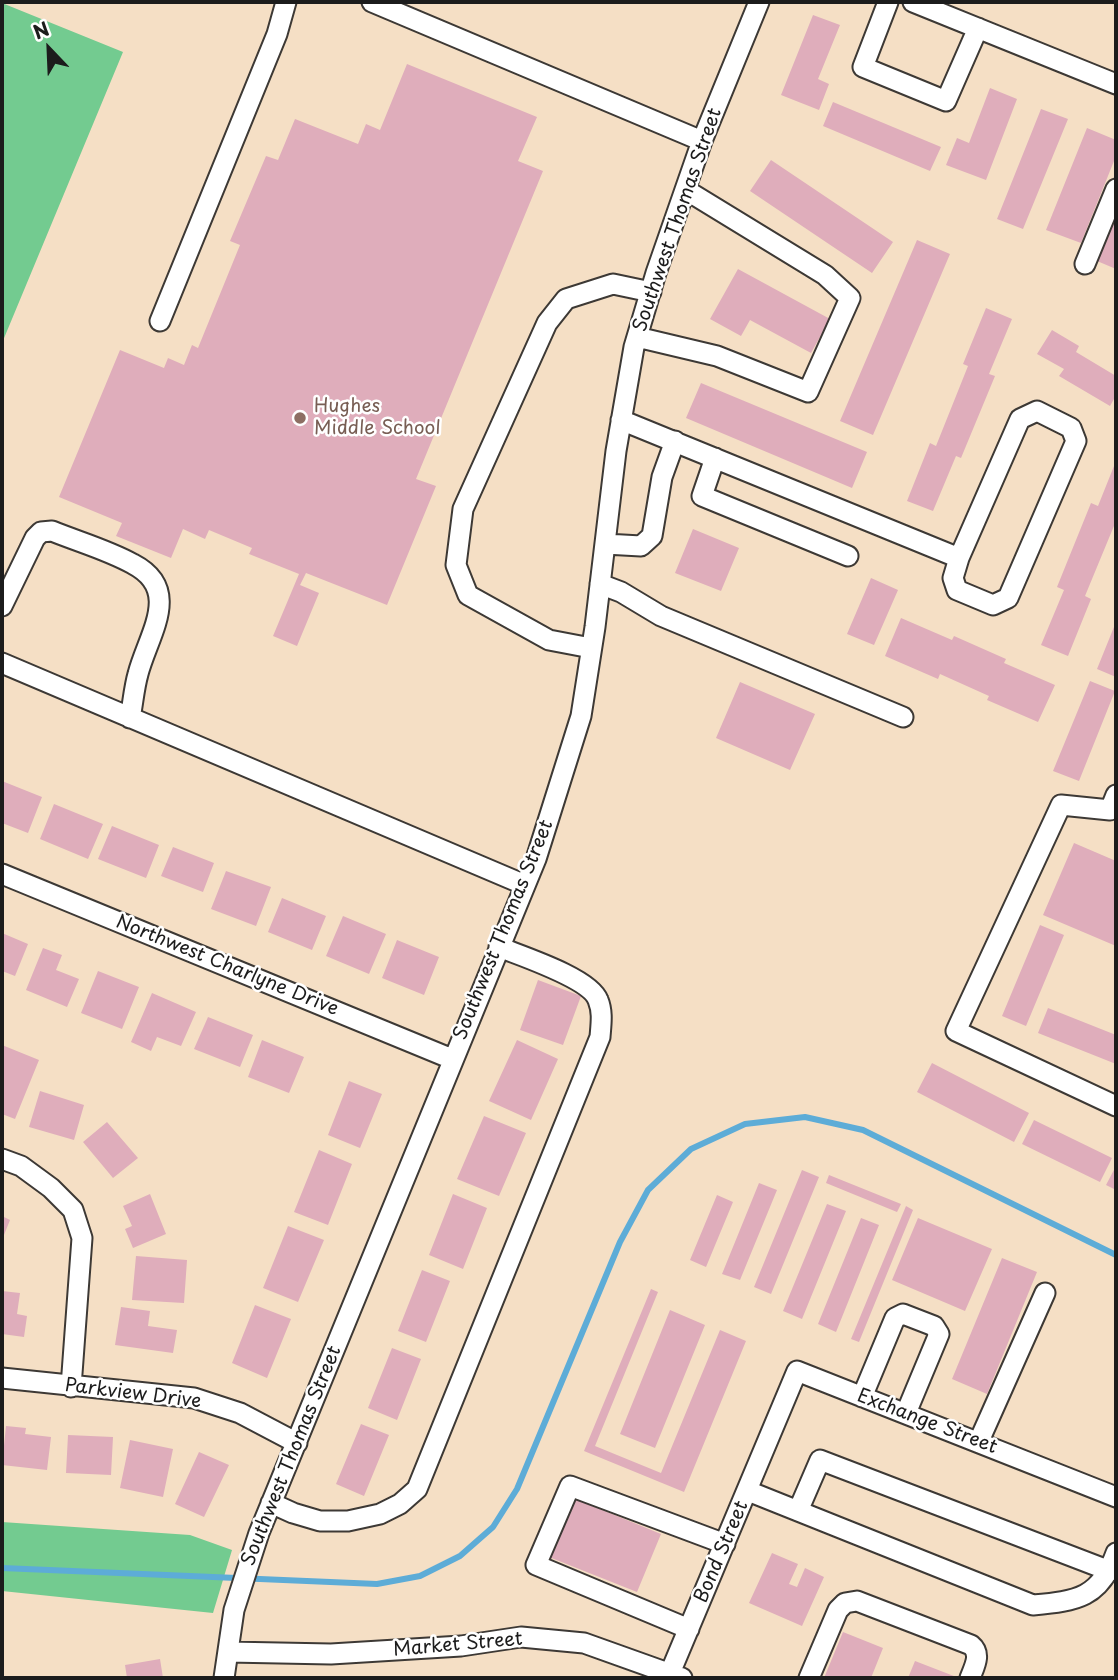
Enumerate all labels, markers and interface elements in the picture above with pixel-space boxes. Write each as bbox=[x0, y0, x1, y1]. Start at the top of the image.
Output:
north arrow bbox=[14, 14, 84, 84]
text: N bbox=[28, 14, 53, 45]
street label: Southwest Thomas Street bbox=[629, 105, 727, 335]
place label: Hughes Middle School bbox=[314, 396, 441, 440]
marker: Hughes Middle School bbox=[292, 410, 308, 426]
street label: Southwest Thomas Street bbox=[449, 817, 559, 1043]
street label: Northwest Charlyne Drive bbox=[112, 911, 342, 1021]
street label: Southwest Thomas Street bbox=[237, 1343, 347, 1569]
street label: Parkview Drive bbox=[64, 1374, 202, 1414]
street label: Exchange Street bbox=[854, 1385, 1000, 1459]
street label: Bond Street bbox=[690, 1498, 754, 1606]
street label: Market Street bbox=[392, 1628, 524, 1662]

